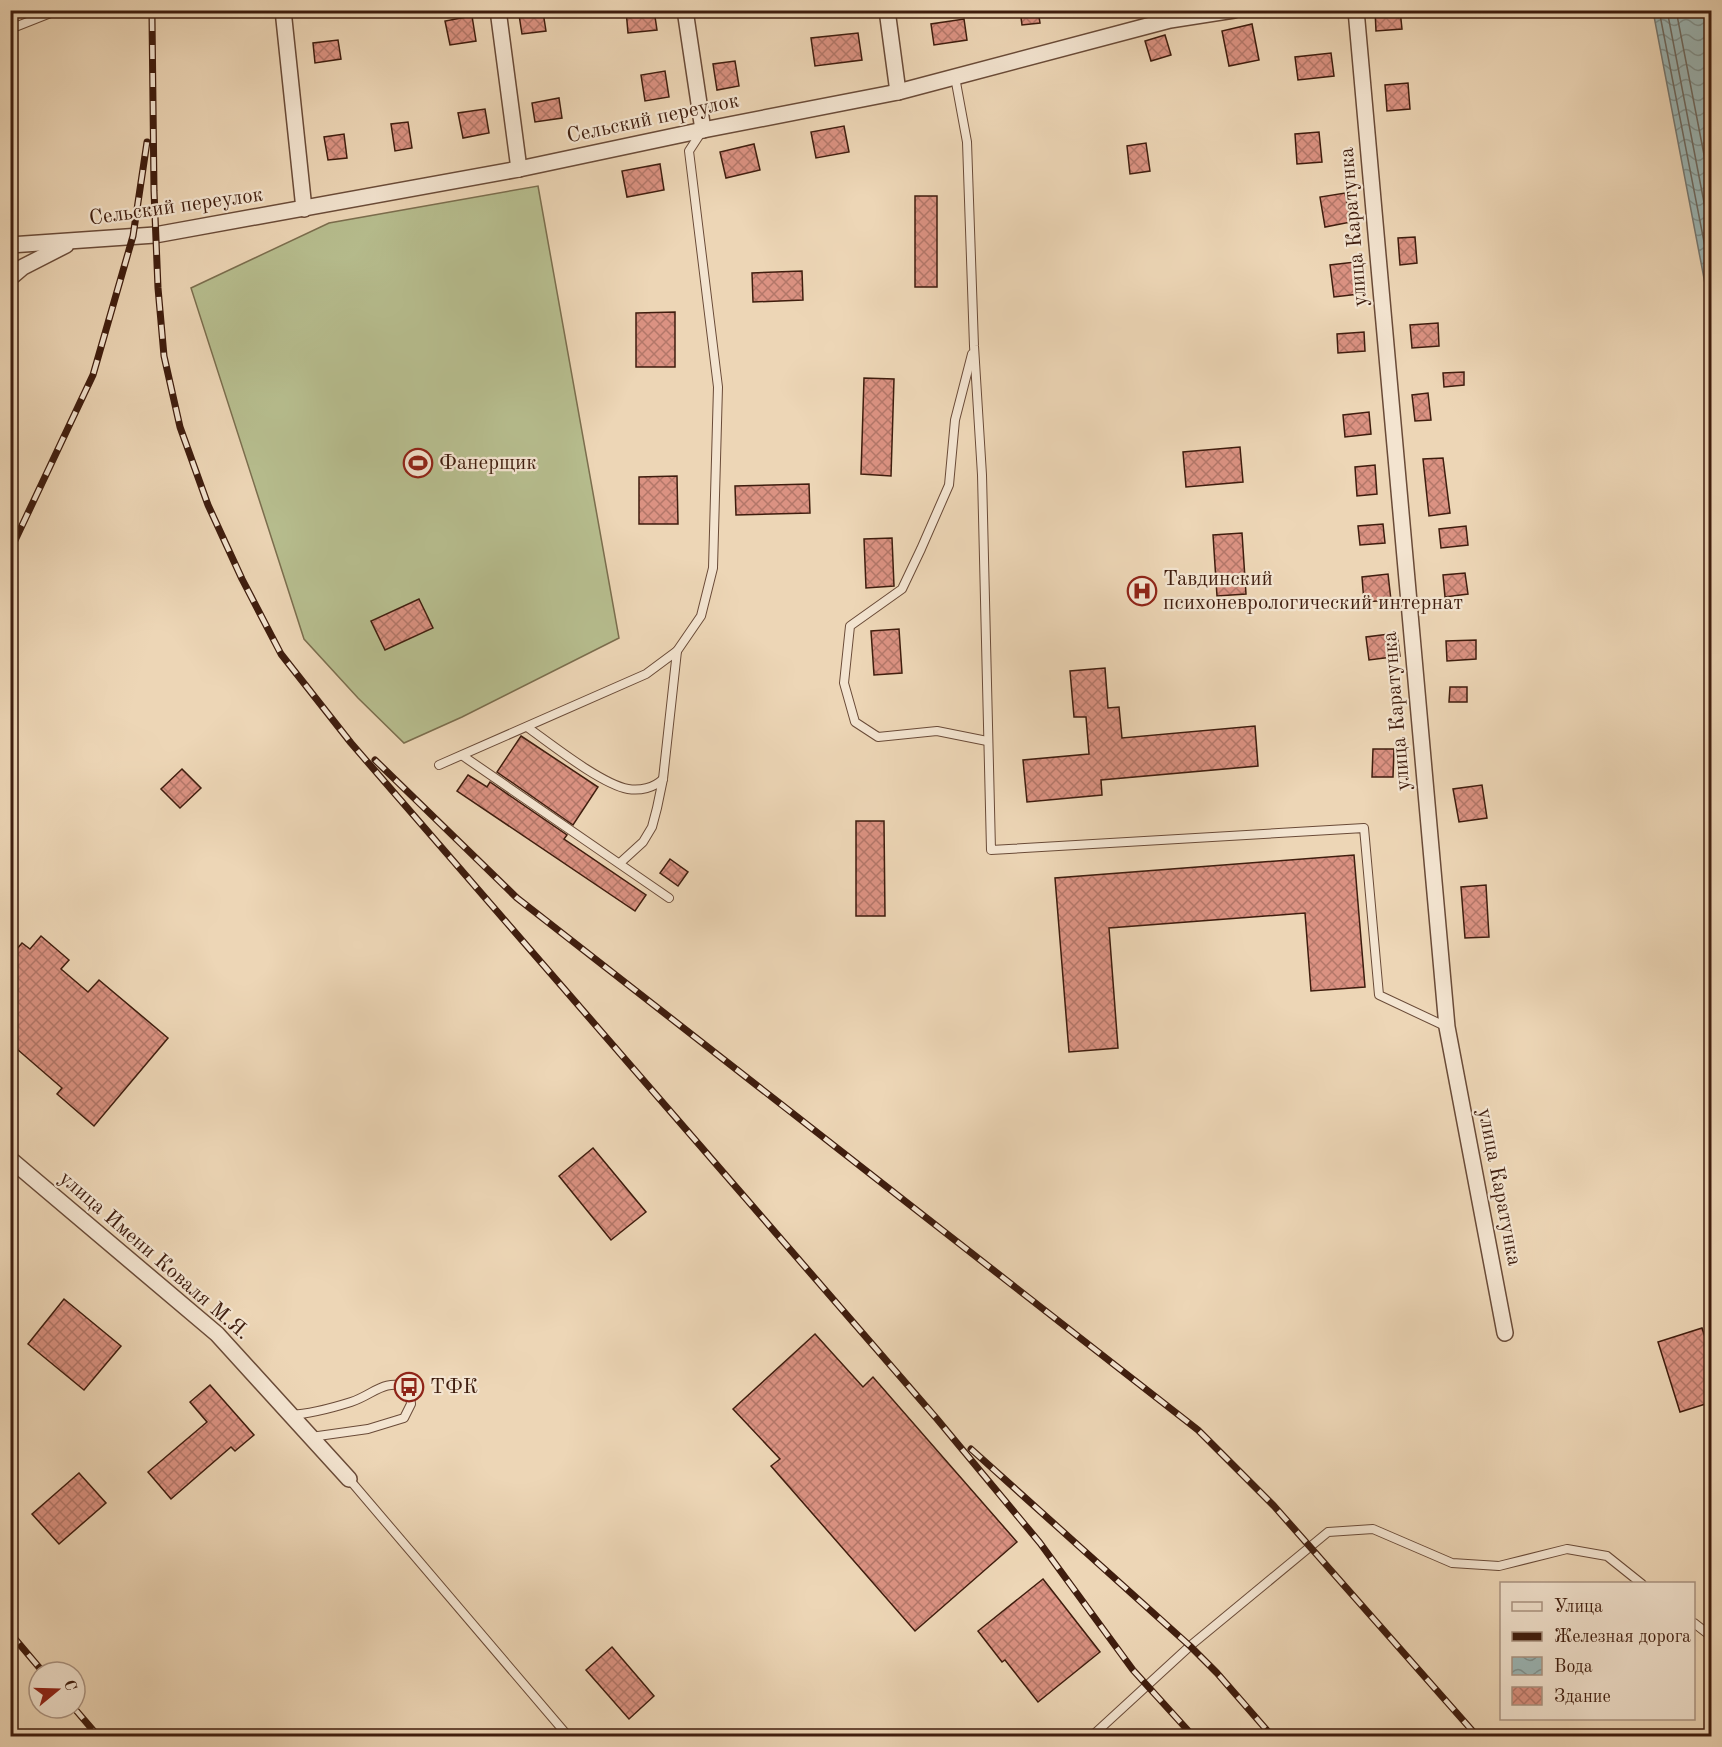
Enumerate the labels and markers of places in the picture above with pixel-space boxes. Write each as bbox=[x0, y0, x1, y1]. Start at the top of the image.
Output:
sports icon: Фанерщик bbox=[402, 447, 434, 479]
place label: Фанерщик bbox=[439, 453, 537, 474]
place label: Тавдинский психоневрологический интернат bbox=[1163, 569, 1463, 614]
hospital icon: Тавдинский психоневрологический интернат bbox=[1126, 575, 1158, 607]
bus stop icon: ТФК bbox=[393, 1371, 425, 1403]
place label: ТФК bbox=[430, 1377, 478, 1398]

